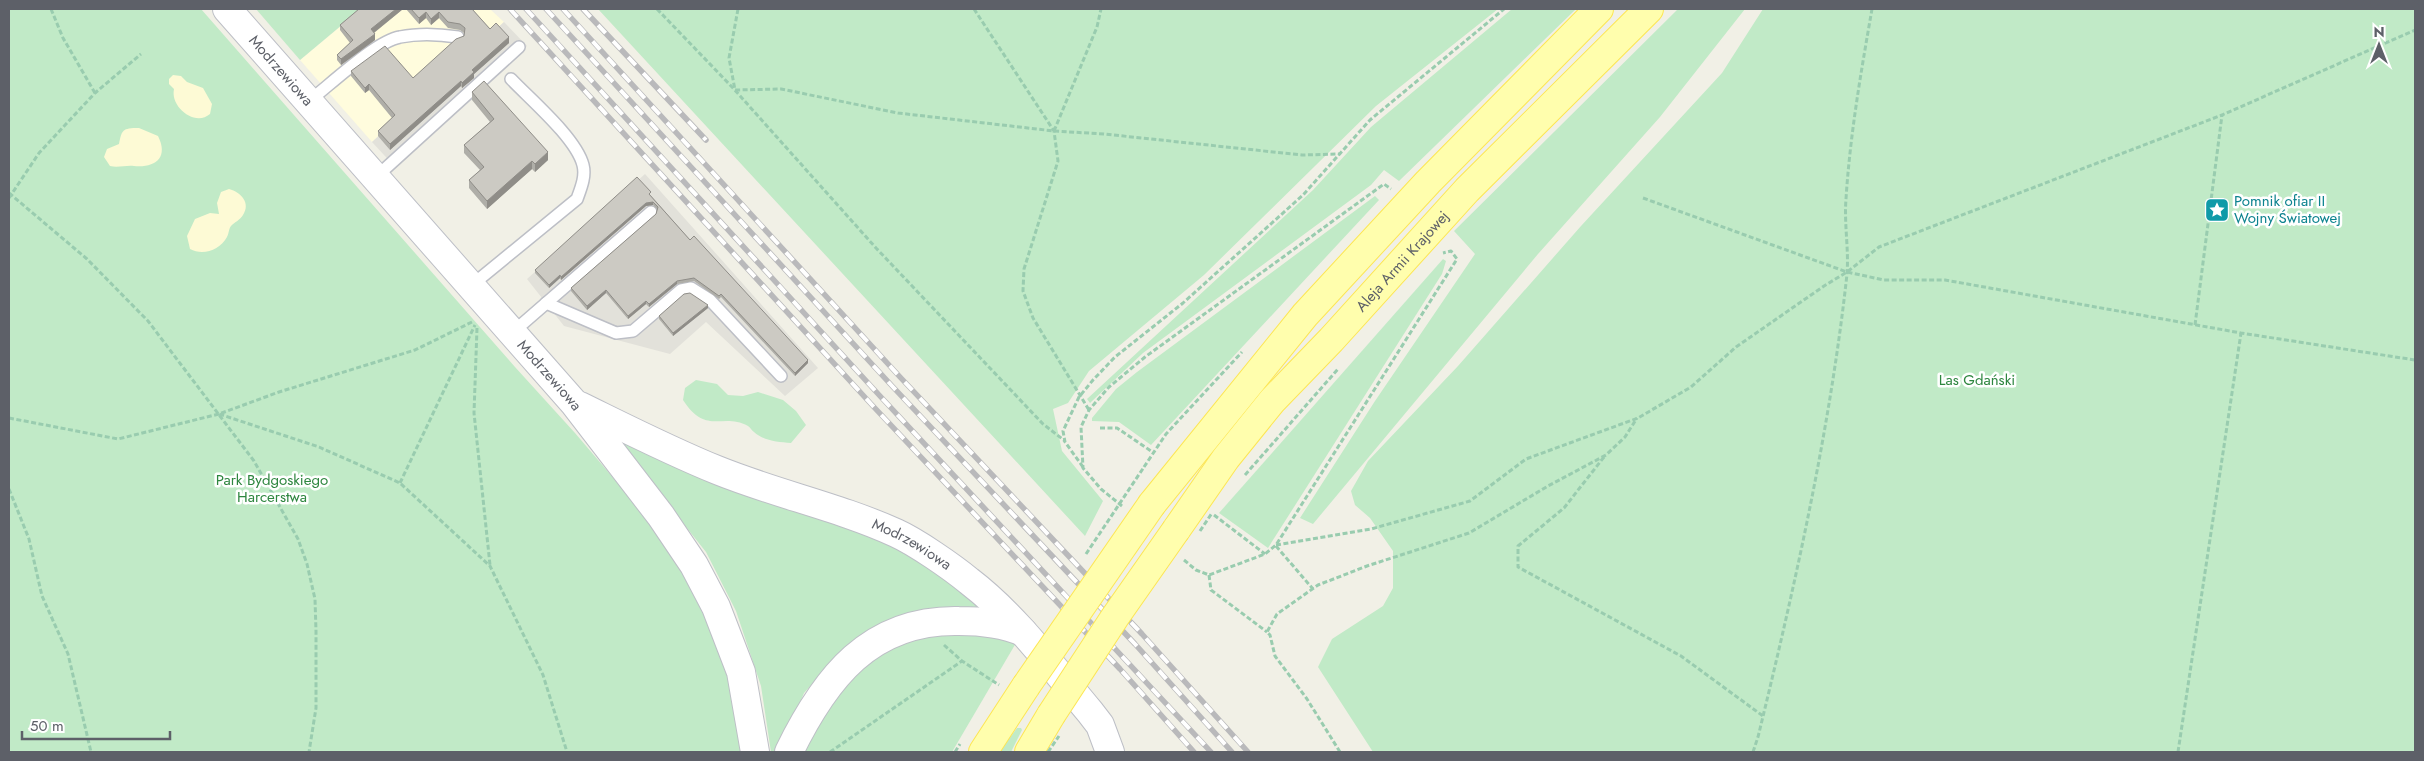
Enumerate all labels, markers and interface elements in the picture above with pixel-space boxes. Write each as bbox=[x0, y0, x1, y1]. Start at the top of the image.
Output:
north arrow bbox=[2354, 20, 2404, 70]
text: N bbox=[2373, 22, 2385, 42]
street label: Modrzewiowa bbox=[244, 30, 319, 111]
place label: Pomnik ofiar II Wojny Światowej bbox=[2234, 190, 2341, 229]
place icon: Pomnik ofiar II Wojny Światowej bbox=[2204, 197, 2230, 223]
street label: Aleja Armii Krajowej bbox=[1351, 206, 1454, 317]
street label: Modrzewiowa bbox=[512, 335, 587, 415]
park label: Las Gdański bbox=[1939, 369, 2015, 391]
park label: Park Bydgoskiego Harcerstwa bbox=[216, 469, 328, 508]
street label: Modrzewiowa bbox=[869, 513, 956, 575]
scale bar bbox=[22, 708, 170, 740]
text: 50 m bbox=[30, 715, 64, 737]

